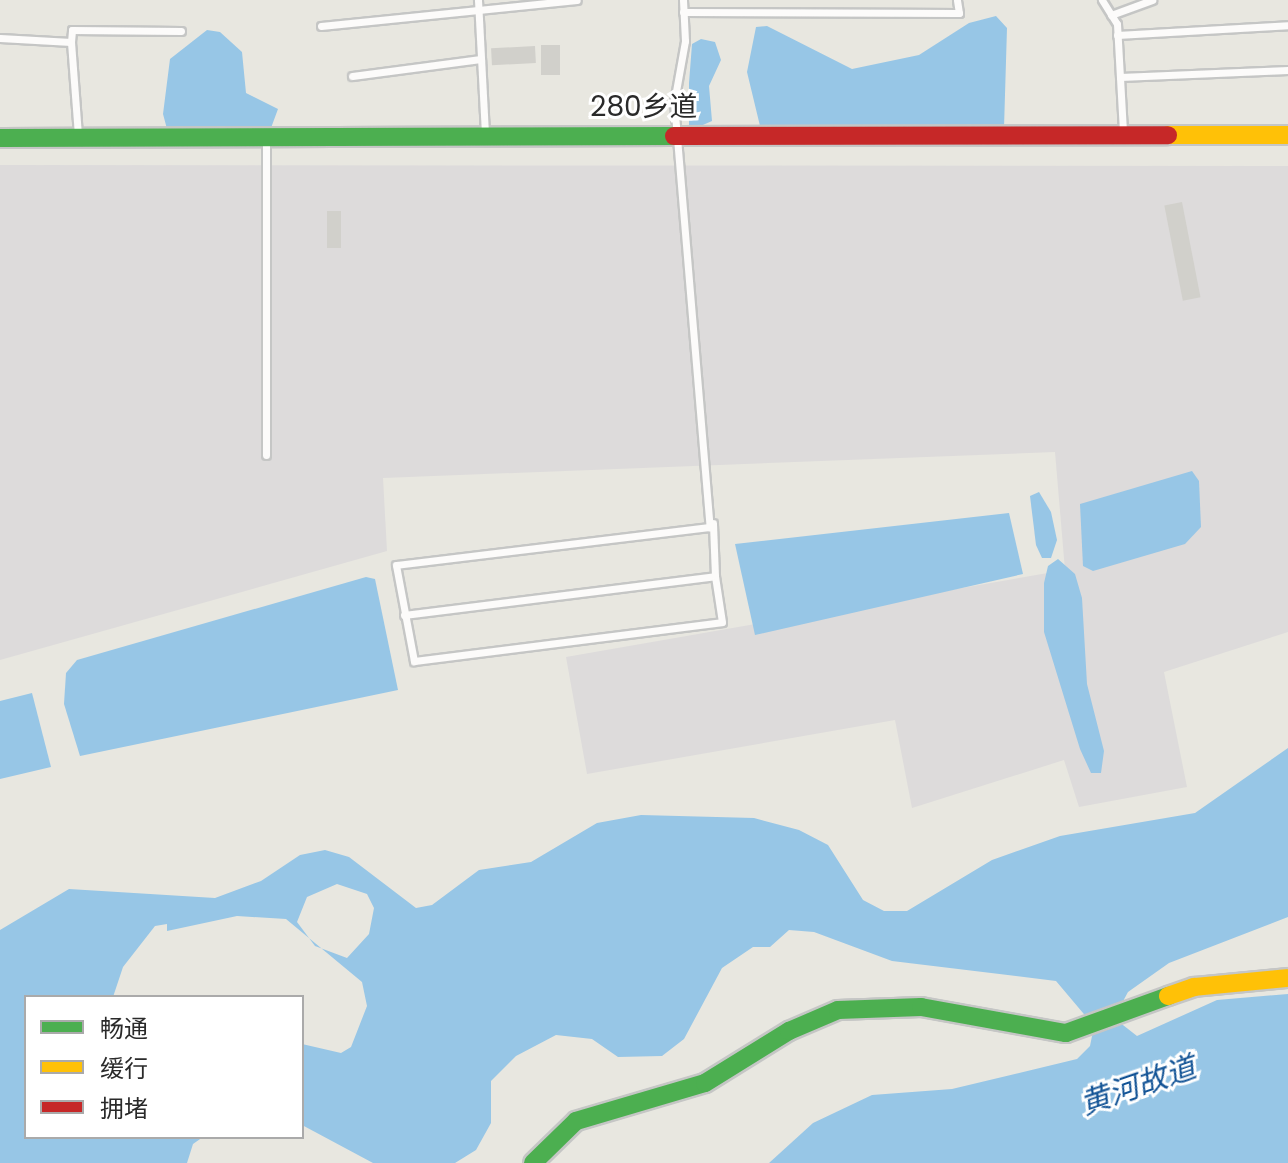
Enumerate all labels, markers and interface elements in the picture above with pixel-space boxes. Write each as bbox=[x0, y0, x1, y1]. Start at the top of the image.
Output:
street label: 280乡道 bbox=[590, 90, 698, 124]
legend bbox=[24, 995, 304, 1139]
text: 畅通 bbox=[100, 1012, 148, 1045]
water label: 黄河故道 bbox=[1075, 1049, 1201, 1123]
text: 缓行 bbox=[100, 1052, 148, 1085]
text: 拥堵 bbox=[100, 1092, 148, 1125]

